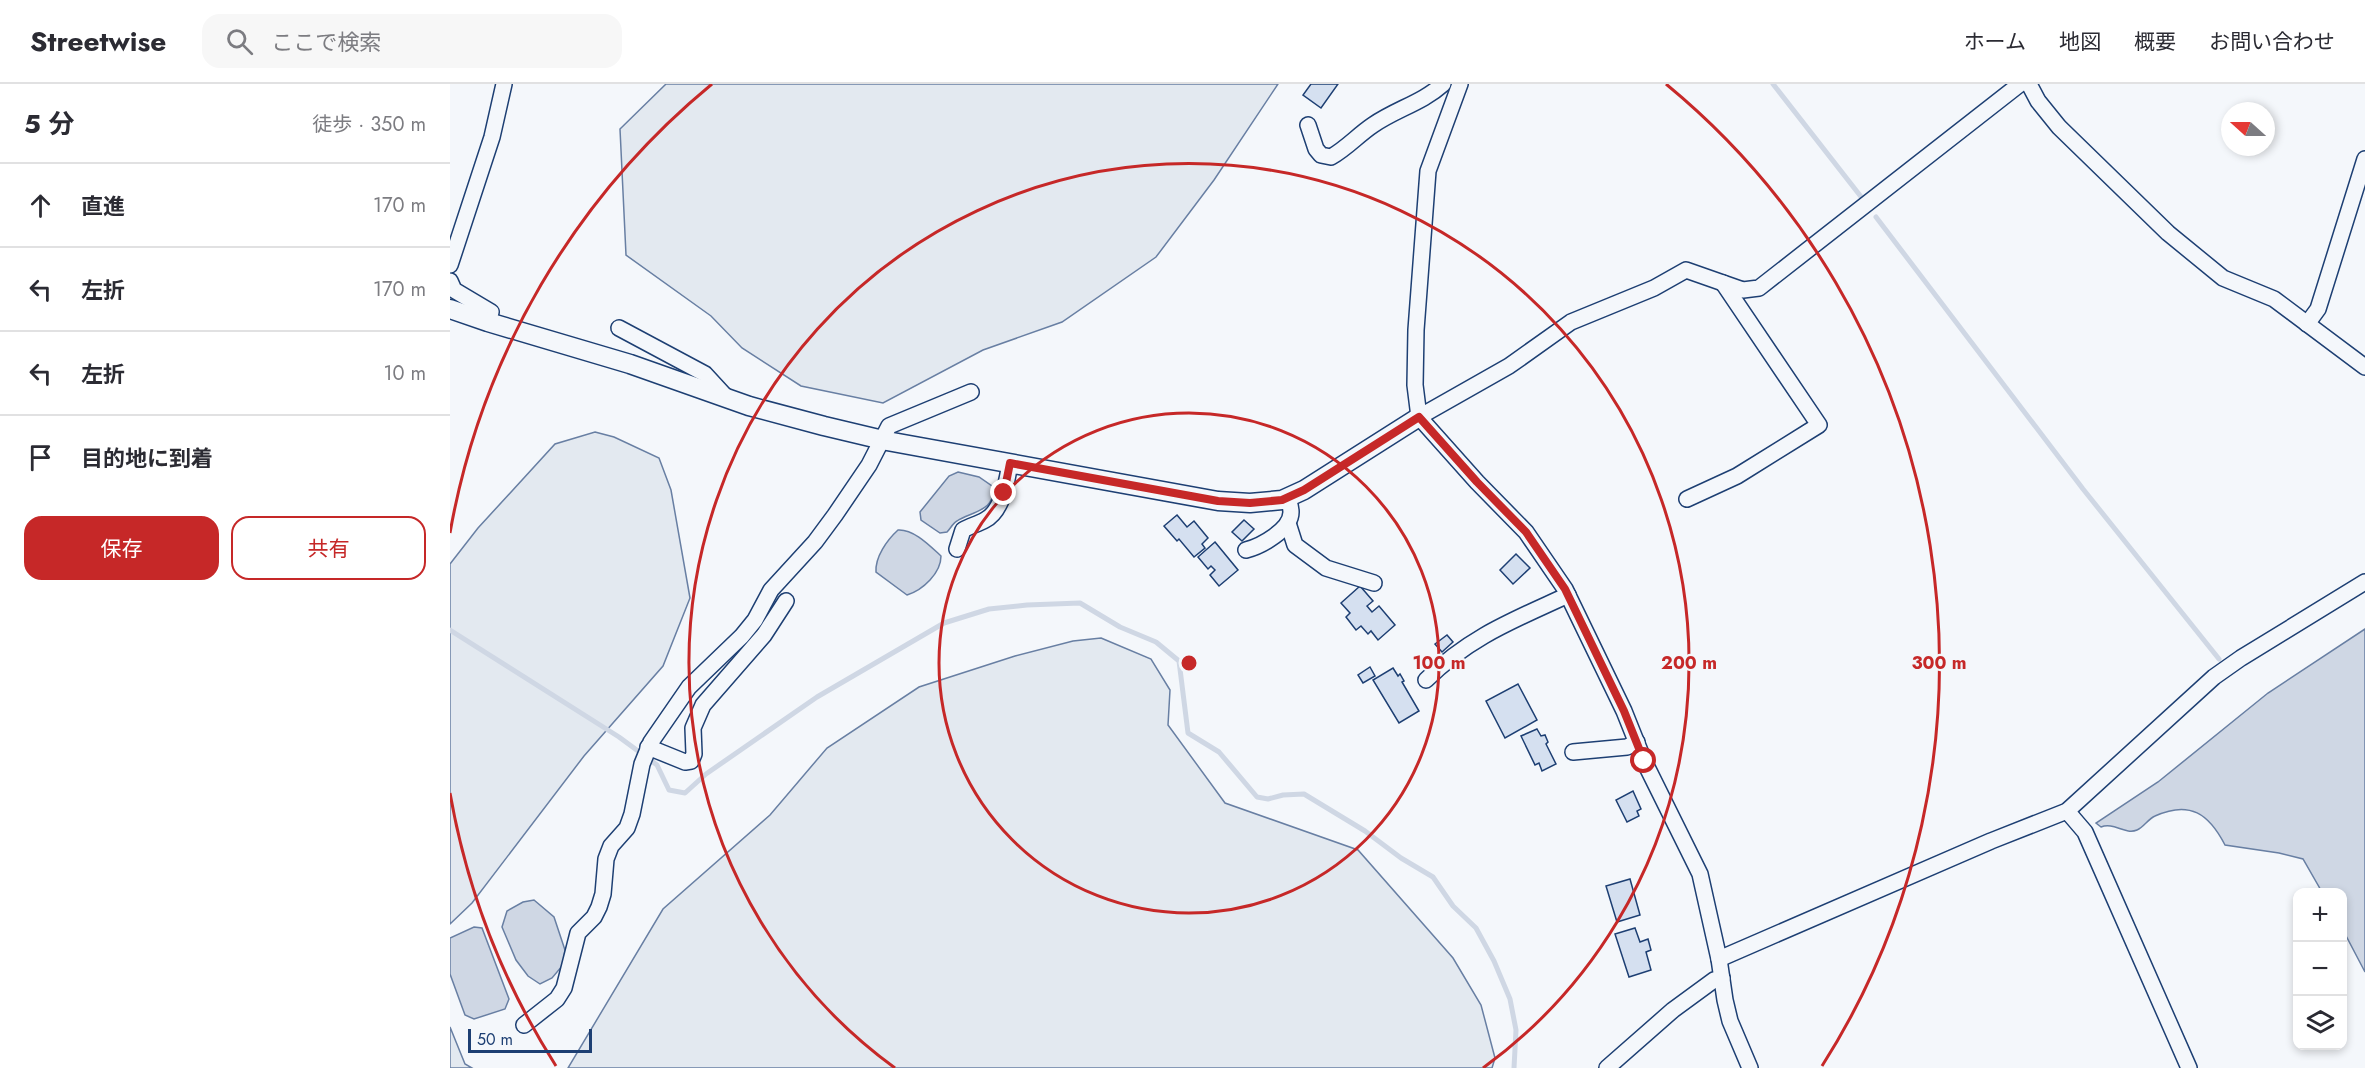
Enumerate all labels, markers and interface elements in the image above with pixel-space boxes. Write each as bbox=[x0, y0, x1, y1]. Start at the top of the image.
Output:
search box bbox=[202, 14, 622, 68]
text: Streetwise bbox=[30, 21, 166, 62]
icon: search bbox=[223, 25, 256, 58]
text: ここで検索 bbox=[271, 26, 381, 58]
text: ホーム bbox=[1964, 27, 2026, 57]
text: 地図 bbox=[2059, 27, 2101, 57]
text: 概要 bbox=[2134, 27, 2176, 57]
text: お問い合わせ bbox=[2209, 27, 2335, 57]
north arrow bbox=[2221, 102, 2275, 156]
text: 5 分 bbox=[24, 105, 75, 143]
text: 徒歩 · 350 m bbox=[312, 110, 426, 139]
icon: ahead bbox=[24, 189, 57, 222]
text: 直進 bbox=[81, 190, 125, 222]
text: 170 m bbox=[373, 191, 426, 220]
icon: left bbox=[24, 273, 57, 306]
text: 左折 bbox=[81, 274, 125, 306]
text: 170 m bbox=[373, 275, 426, 304]
icon: left bbox=[24, 357, 57, 390]
text: 左折 bbox=[81, 358, 125, 390]
text: 10 m bbox=[383, 359, 426, 388]
icon: arrive bbox=[24, 441, 57, 474]
text: 目的地に到着 bbox=[81, 442, 213, 474]
route end bbox=[990, 479, 1016, 505]
button: 保存 bbox=[24, 516, 219, 580]
button: 共有 bbox=[231, 516, 426, 580]
text: 100 m bbox=[1412, 650, 1466, 676]
text: 200 m bbox=[1661, 650, 1717, 676]
text: 300 m bbox=[1911, 650, 1967, 676]
centre of rings bbox=[1179, 653, 1199, 673]
route start bbox=[1630, 747, 1656, 773]
map controls bbox=[2293, 888, 2347, 1050]
button: + bbox=[2293, 888, 2347, 942]
button: − bbox=[2293, 942, 2347, 996]
button: layers bbox=[2293, 996, 2347, 1050]
scale bar bbox=[468, 1026, 592, 1054]
text: 50 m bbox=[477, 1028, 513, 1051]

